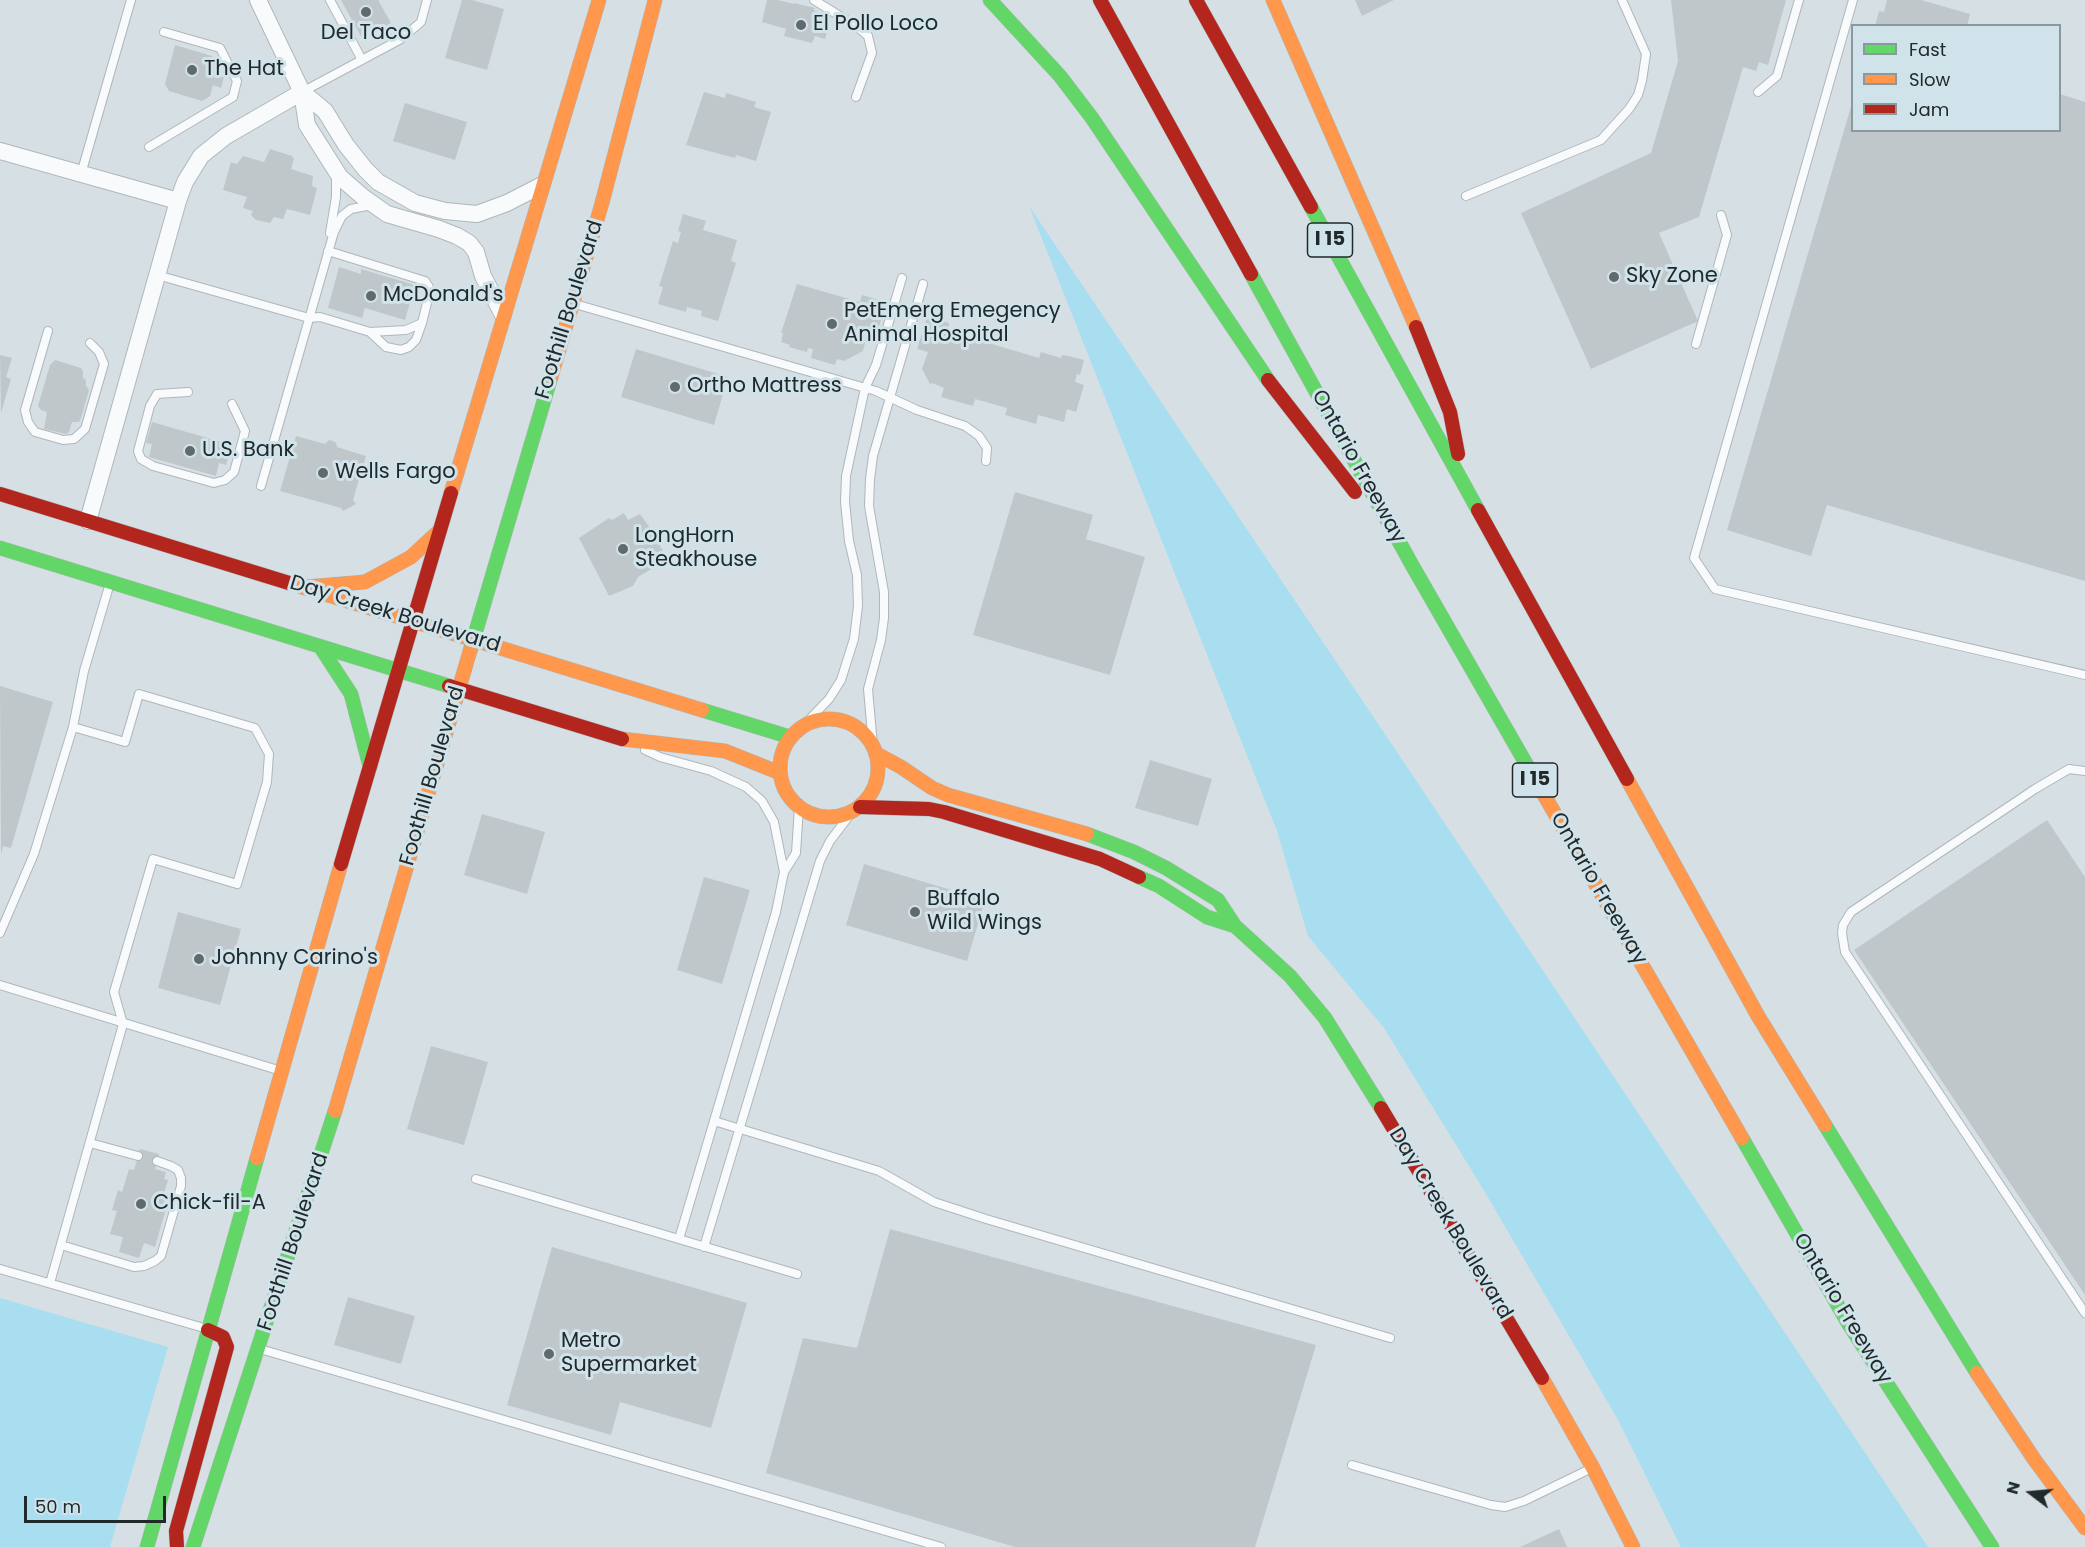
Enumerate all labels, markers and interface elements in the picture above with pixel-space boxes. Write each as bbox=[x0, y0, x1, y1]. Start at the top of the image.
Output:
marker: Del Taco bbox=[359, 5, 373, 19]
place label: El Pollo Loco bbox=[813, 12, 938, 38]
marker: El Pollo Loco bbox=[794, 18, 808, 32]
place label: Del Taco bbox=[321, 21, 411, 47]
legend bbox=[1851, 24, 2061, 132]
text: Fast bbox=[1909, 37, 1946, 62]
place label: The Hat bbox=[204, 57, 284, 83]
marker: The Hat bbox=[185, 63, 199, 77]
text: Slow bbox=[1909, 67, 1950, 92]
text: Jam bbox=[1909, 97, 1949, 122]
street label: Foothill Boulevard bbox=[531, 218, 609, 402]
road number: I 15 bbox=[1308, 223, 1352, 257]
place label: Sky Zone bbox=[1626, 264, 1718, 290]
marker: Sky Zone bbox=[1607, 270, 1621, 284]
place label: McDonald's bbox=[383, 283, 503, 309]
marker: McDonald's bbox=[364, 289, 378, 303]
place label: PetEmerg Emegency Animal Hospital bbox=[844, 299, 1061, 349]
marker: PetEmerg Emegency Animal Hospital bbox=[825, 317, 839, 331]
place label: Ortho Mattress bbox=[687, 374, 842, 400]
marker: Ortho Mattress bbox=[668, 380, 682, 394]
street label: Ontario Freeway bbox=[1305, 386, 1411, 548]
place label: U.S. Bank bbox=[202, 438, 294, 464]
marker: U.S. Bank bbox=[183, 444, 197, 458]
place label: Wells Fargo bbox=[335, 460, 456, 486]
marker: Wells Fargo bbox=[316, 466, 330, 480]
place label: LongHorn Steakhouse bbox=[635, 524, 757, 574]
marker: LongHorn Steakhouse bbox=[616, 542, 630, 556]
street label: Day Creek Boulevard bbox=[287, 571, 503, 659]
street label: Foothill Boulevard bbox=[395, 683, 471, 869]
road number: I 15 bbox=[1512, 763, 1558, 797]
street label: Ontario Freeway bbox=[1544, 808, 1652, 970]
place label: Buffalo Wild Wings bbox=[927, 887, 1042, 937]
marker: Buffalo Wild Wings bbox=[908, 905, 922, 919]
place label: Johnny Carino's bbox=[211, 946, 378, 972]
marker: Johnny Carino's bbox=[192, 952, 206, 966]
street label: Day Creek Boulevard bbox=[1383, 1124, 1517, 1324]
street label: Foothill Boulevard bbox=[253, 1150, 335, 1334]
place label: Chick-fil-A bbox=[153, 1191, 266, 1217]
marker: Chick-fil-A bbox=[134, 1197, 148, 1211]
street label: Ontario Freeway bbox=[1787, 1229, 1897, 1389]
place label: Metro Supermarket bbox=[561, 1329, 697, 1379]
marker: Metro Supermarket bbox=[542, 1347, 556, 1361]
north arrow bbox=[2001, 1463, 2061, 1523]
text: N bbox=[2000, 1479, 2026, 1497]
scale bar bbox=[27, 1484, 170, 1522]
text: 50 m bbox=[35, 1494, 81, 1519]

